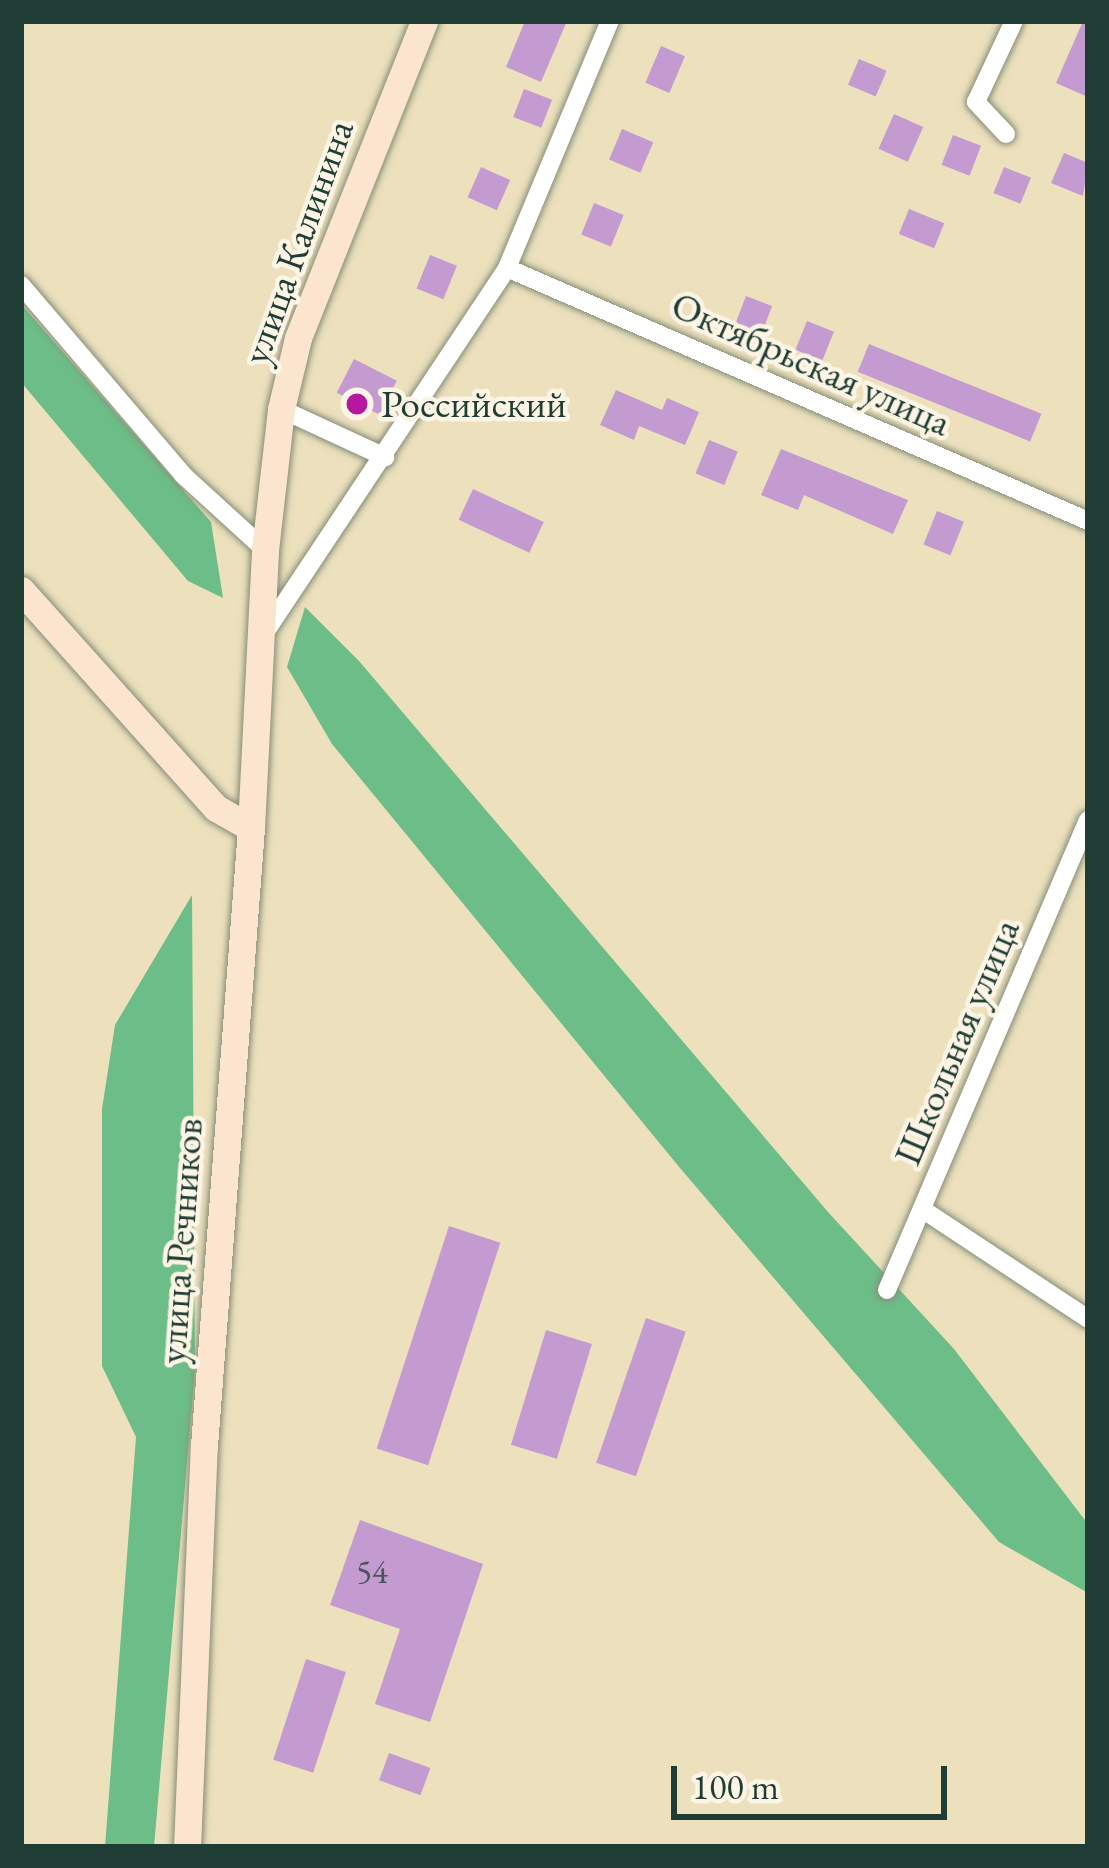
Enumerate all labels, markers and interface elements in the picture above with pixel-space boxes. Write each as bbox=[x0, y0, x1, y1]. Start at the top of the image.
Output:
street label: улица Калинина bbox=[232, 114, 364, 370]
street label: Октябрьская улица bbox=[664, 282, 958, 446]
place label: Российский bbox=[381, 381, 567, 427]
marker: Российский bbox=[344, 391, 370, 417]
street label: Школьная улица bbox=[884, 912, 1030, 1172]
street label: улица Речников bbox=[149, 1117, 213, 1365]
house number: 54 bbox=[356, 1552, 388, 1592]
scale bar bbox=[677, 1742, 953, 1816]
text: 100 m bbox=[692, 1763, 779, 1810]

